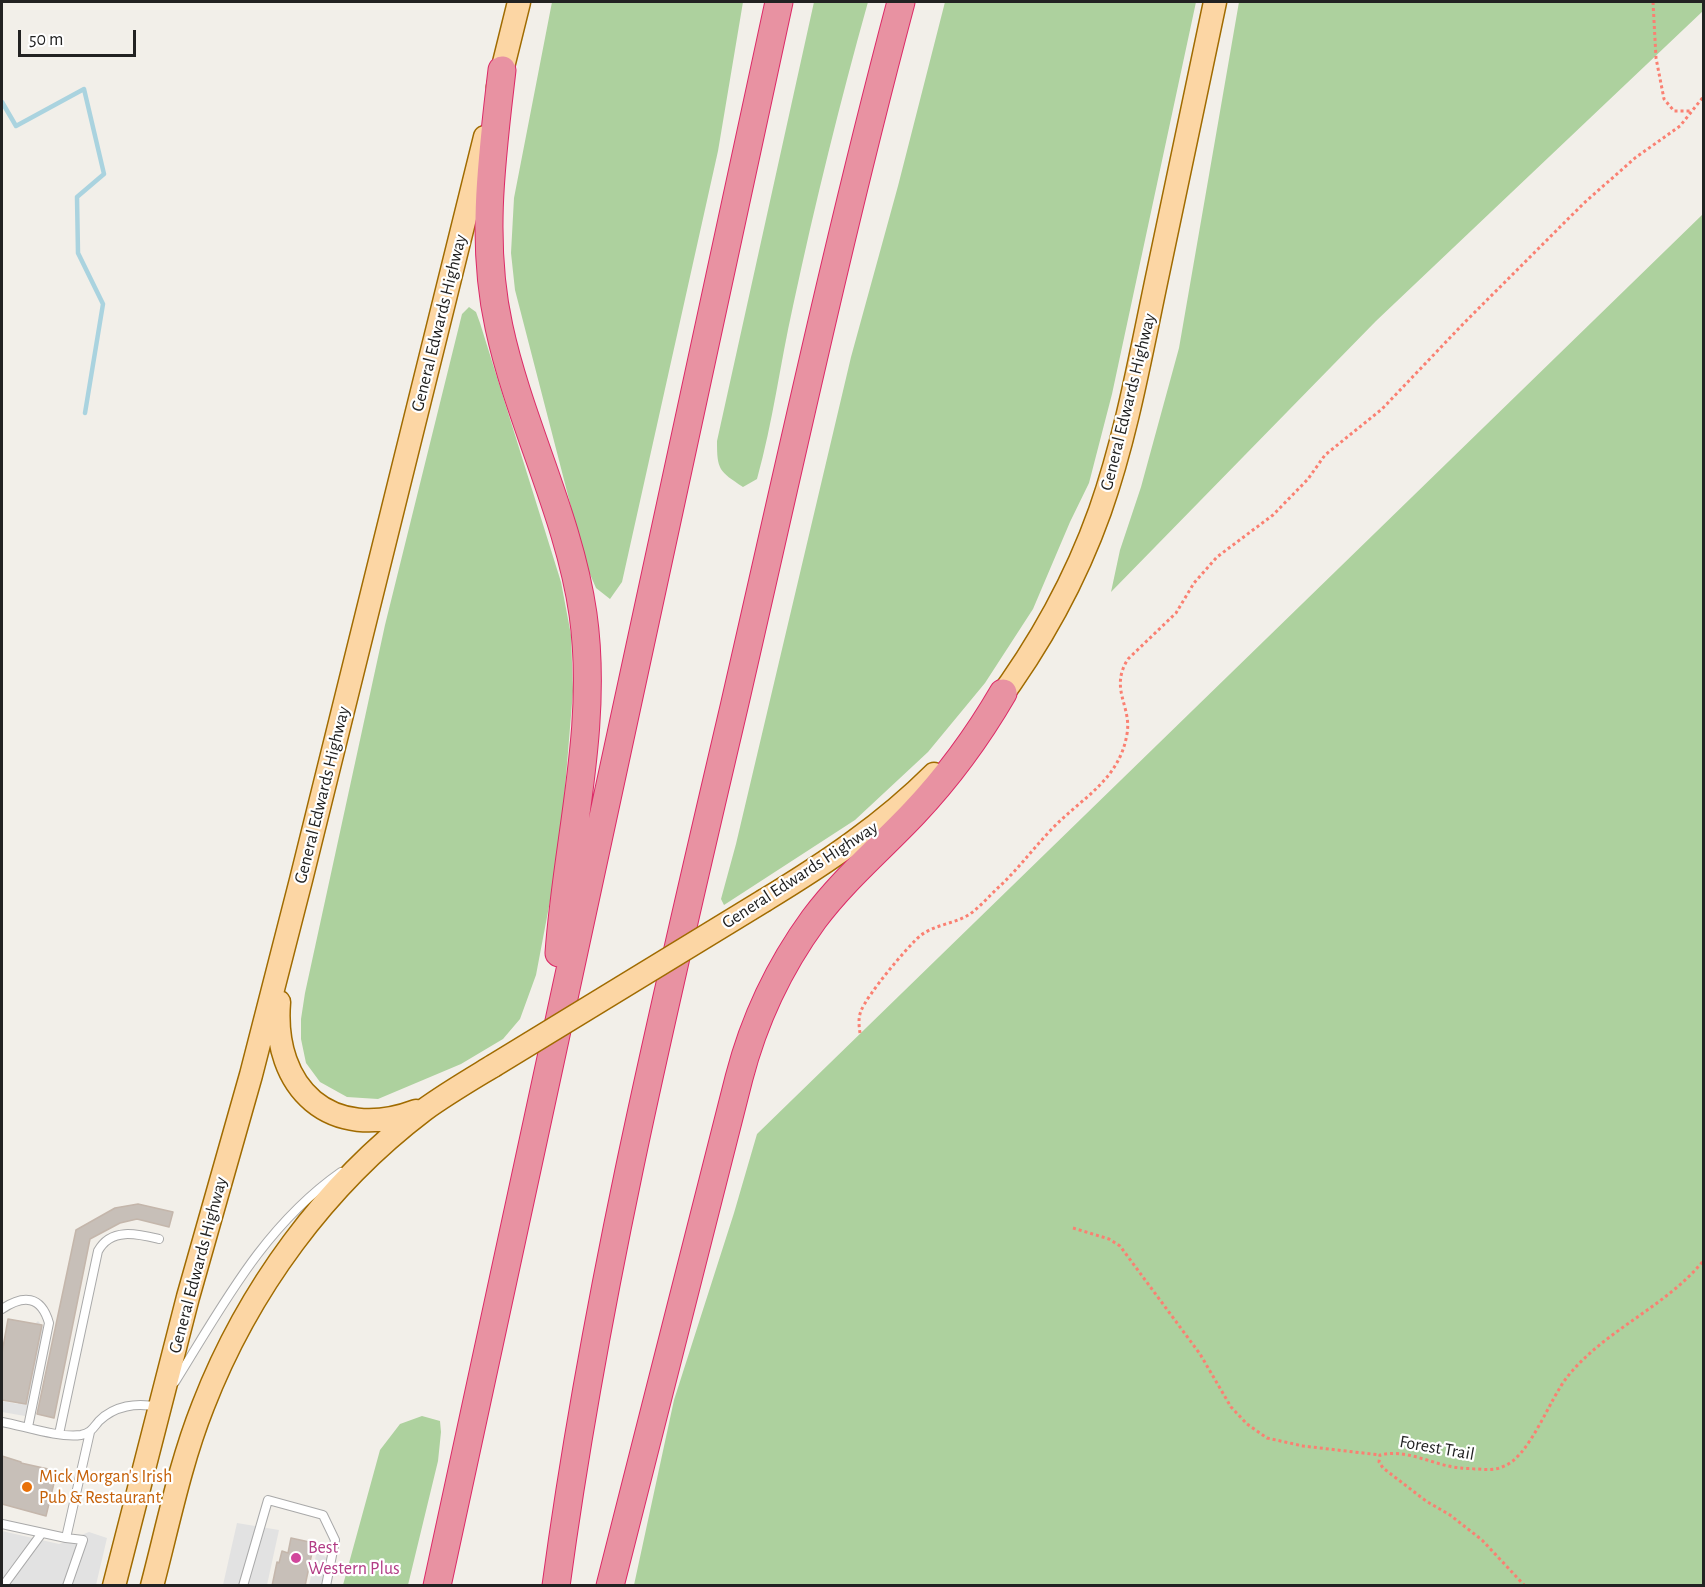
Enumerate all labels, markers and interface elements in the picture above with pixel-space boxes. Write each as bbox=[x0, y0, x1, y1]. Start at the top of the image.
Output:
scale bar bbox=[21, 18, 140, 56]
text: 50 m bbox=[29, 31, 63, 49]
street label: General Edwards Highway bbox=[407, 232, 471, 414]
street label: General Edwards Highway bbox=[1096, 311, 1160, 493]
street label: General Edwards Highway bbox=[290, 704, 354, 886]
street label: General Edwards Highway bbox=[718, 816, 882, 934]
street label: General Edwards Highway bbox=[164, 1174, 232, 1356]
street label: Forest Trail bbox=[1398, 1431, 1476, 1465]
place label: Mick Morgan's Irish Pub & Restaurant bbox=[39, 1466, 172, 1508]
marker: Mick Morgan's Irish Pub & Restaurant bbox=[20, 1480, 34, 1494]
place label: Best Western Plus bbox=[308, 1537, 400, 1580]
marker: Best Western Plus bbox=[289, 1551, 303, 1565]

